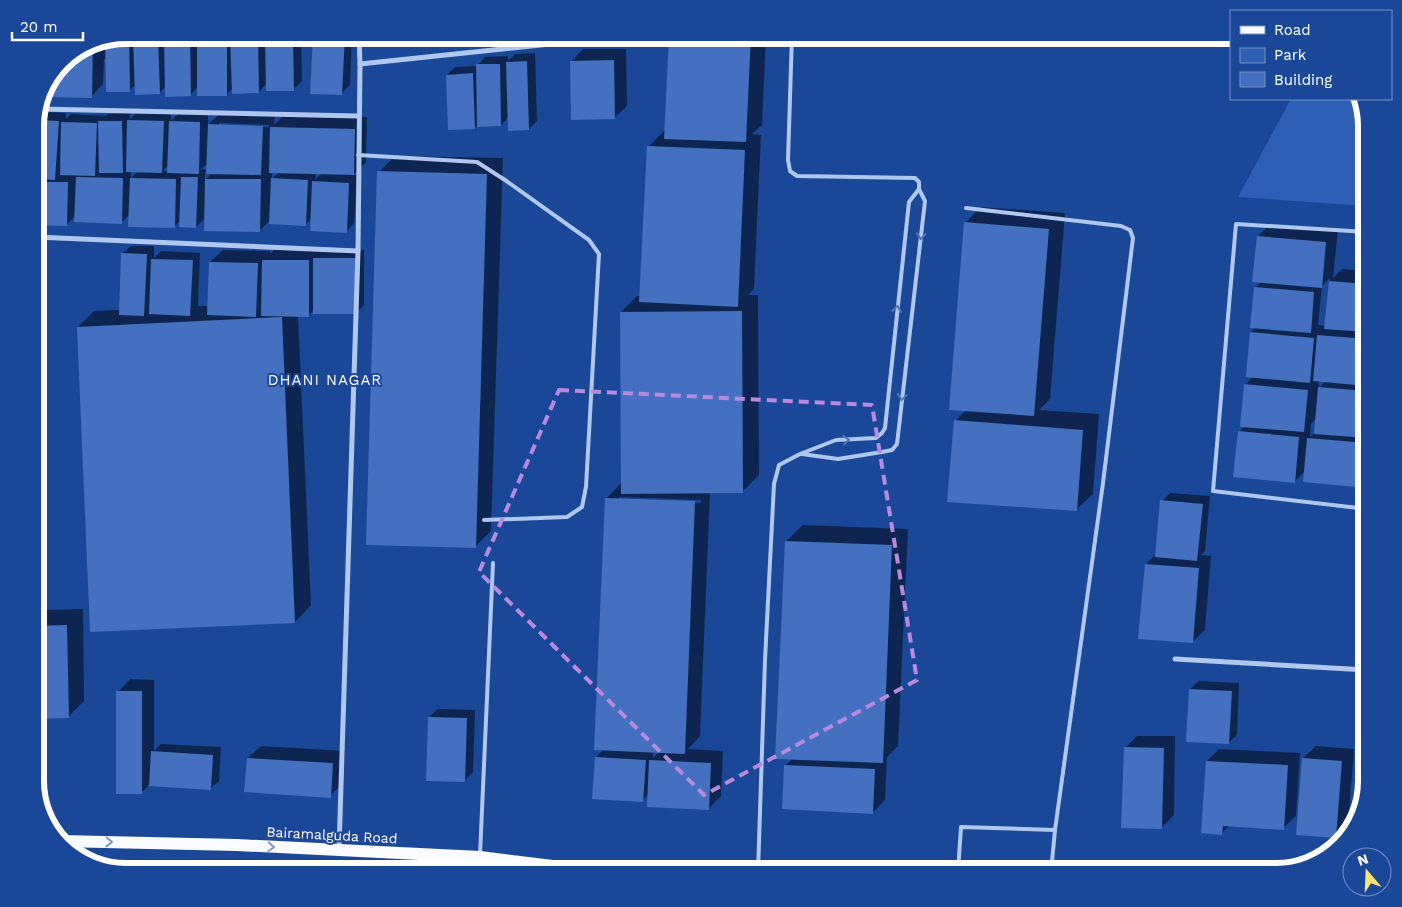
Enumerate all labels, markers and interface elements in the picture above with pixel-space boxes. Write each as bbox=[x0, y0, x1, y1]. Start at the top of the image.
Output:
scale bar bbox=[12, 10, 84, 42]
legend bbox=[1230, 10, 1392, 100]
text: 20 m bbox=[20, 18, 58, 36]
text: Road bbox=[1274, 21, 1311, 39]
text: Park bbox=[1274, 46, 1307, 64]
text: Building bbox=[1274, 71, 1332, 89]
one-way arrow bbox=[916, 232, 927, 240]
one-way arrow bbox=[892, 305, 903, 313]
district label: DHANI NAGAR bbox=[268, 371, 382, 389]
one-way arrow bbox=[897, 393, 908, 401]
one-way arrow bbox=[843, 434, 851, 445]
street label: Bairamalguda Road bbox=[266, 824, 398, 846]
one-way arrow bbox=[106, 837, 113, 847]
one-way arrow bbox=[268, 841, 276, 852]
north arrow bbox=[1342, 847, 1392, 897]
text: N bbox=[1355, 850, 1370, 869]

